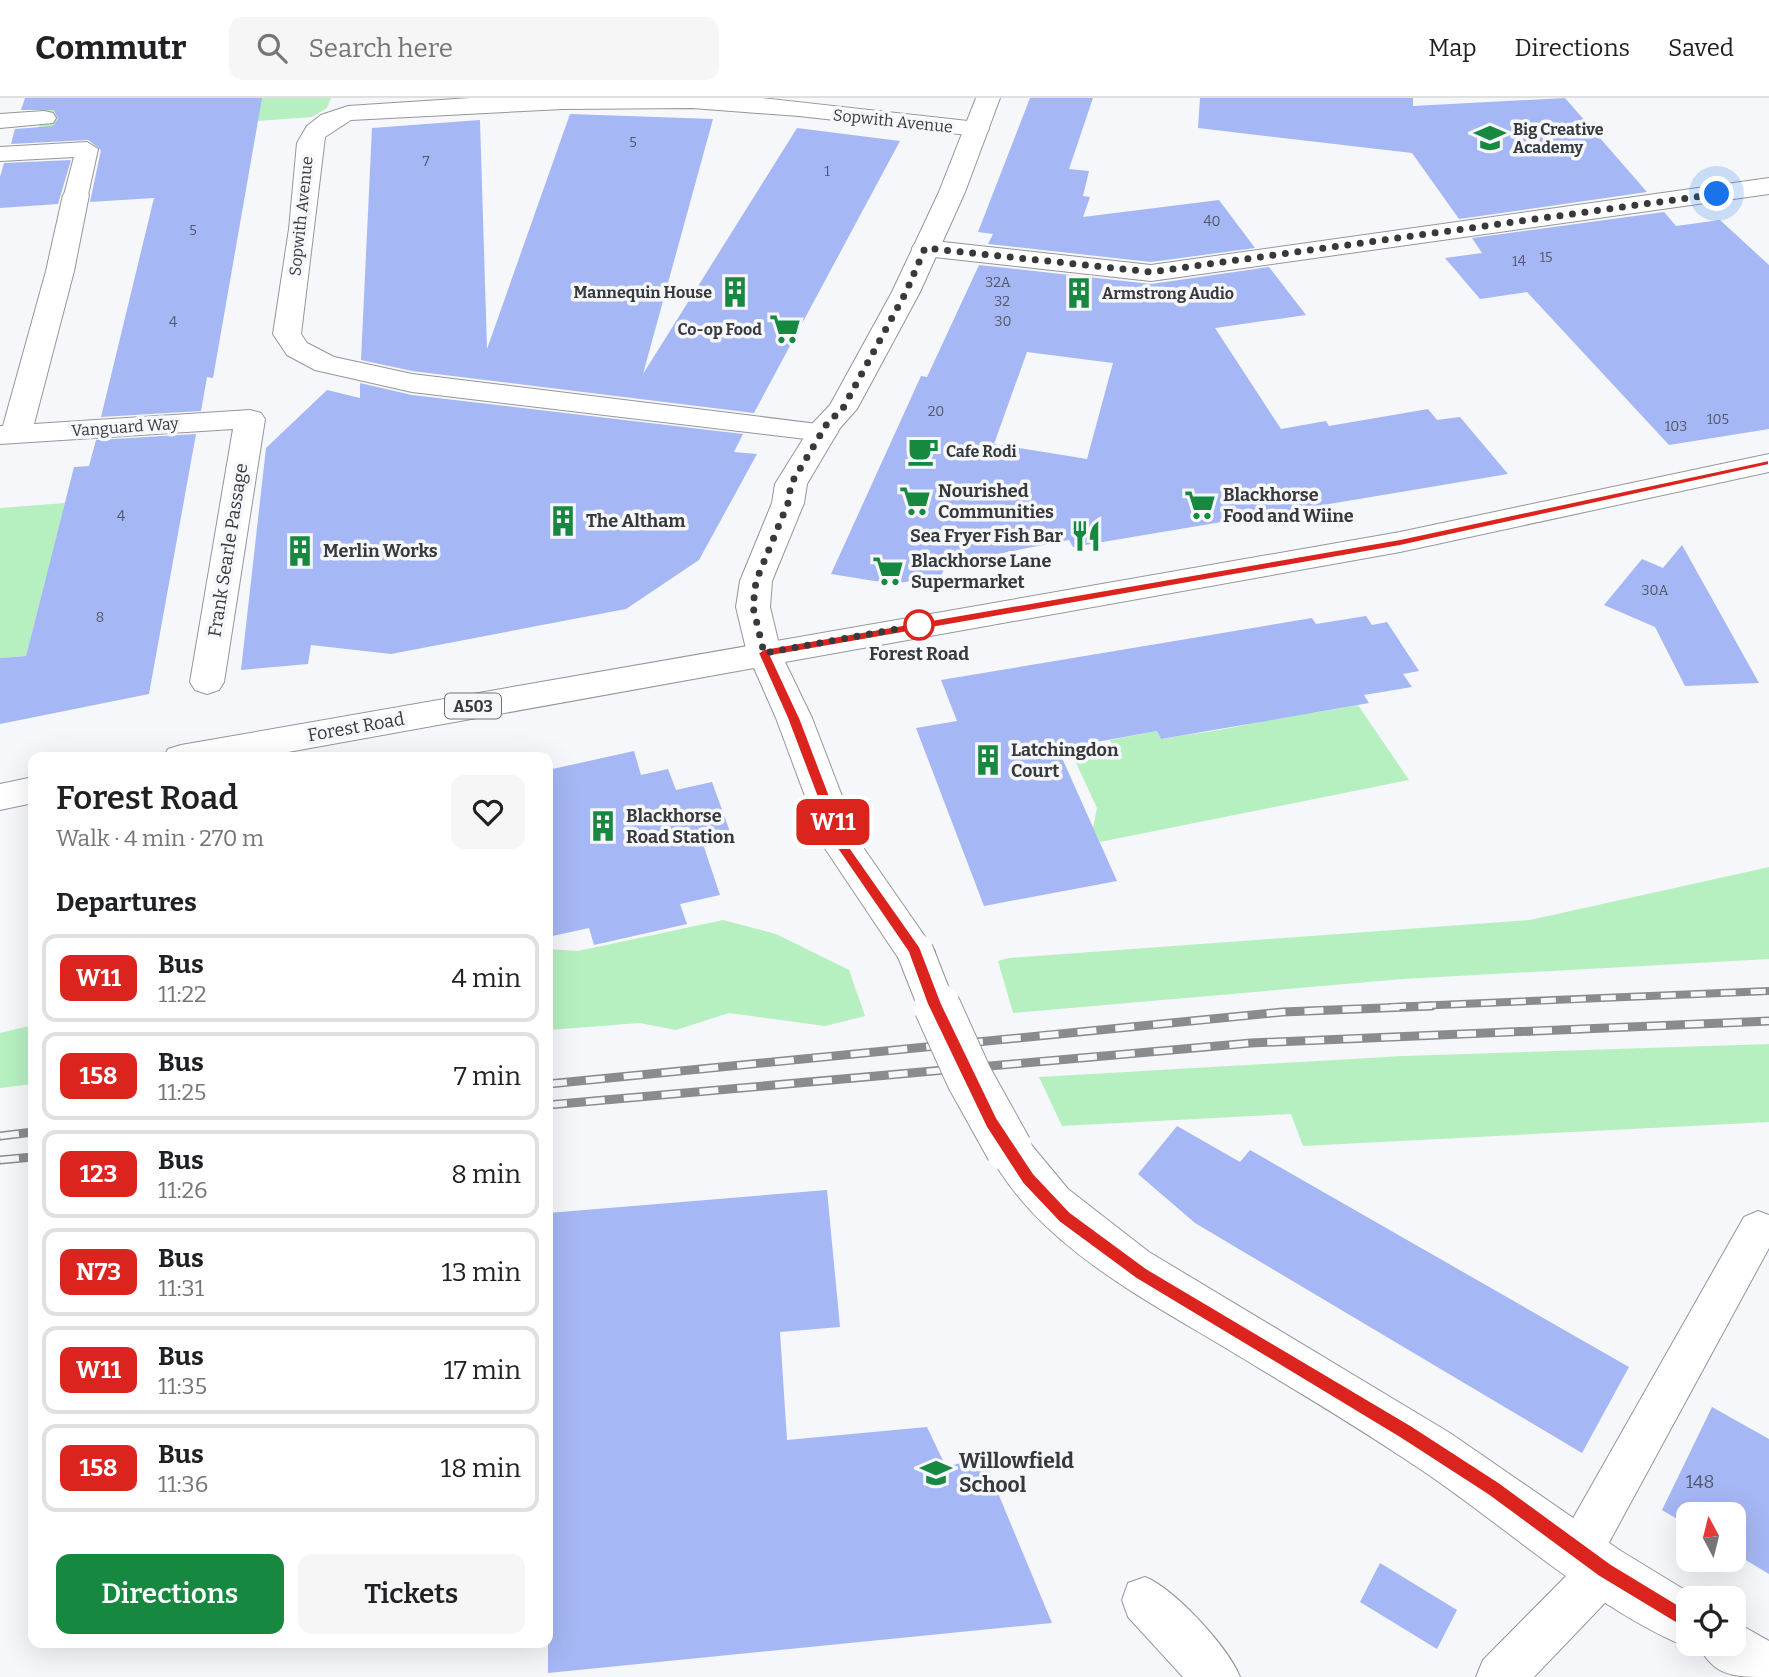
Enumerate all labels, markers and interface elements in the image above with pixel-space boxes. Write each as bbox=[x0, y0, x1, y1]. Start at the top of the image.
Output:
search box bbox=[229, 17, 719, 80]
text: Commutr bbox=[35, 28, 187, 68]
icon: search bbox=[253, 29, 291, 67]
text: Search here bbox=[309, 33, 453, 64]
text: Map bbox=[1428, 34, 1477, 62]
text: Directions bbox=[1515, 34, 1630, 62]
text: Saved bbox=[1668, 34, 1734, 62]
street label: Sopwith Avenue bbox=[832, 105, 954, 137]
place label: Big Creative Academy bbox=[1513, 120, 1604, 157]
school or university icon: Big Creative Academy bbox=[1473, 121, 1507, 155]
house number: 5 bbox=[629, 134, 637, 151]
house number: 7 bbox=[422, 153, 430, 170]
street label: Sopwith Avenue bbox=[285, 155, 317, 277]
house number: 1 bbox=[824, 163, 830, 180]
your location bbox=[1699, 176, 1734, 211]
house number: 40 bbox=[1203, 213, 1221, 230]
house number: 5 bbox=[189, 222, 197, 239]
house number: 15 bbox=[1539, 249, 1553, 266]
house number: 14 bbox=[1512, 253, 1526, 270]
house number: 32A bbox=[985, 274, 1011, 291]
building icon: Mannequin House bbox=[718, 275, 752, 309]
building icon: Armstrong Audio bbox=[1062, 276, 1096, 310]
place label: Mannequin House bbox=[574, 283, 712, 302]
place label: Armstrong Audio bbox=[1102, 284, 1234, 303]
house number: 32 bbox=[994, 293, 1010, 310]
supermarket icon: Co-op Food bbox=[768, 312, 802, 346]
house number: 30 bbox=[995, 313, 1011, 330]
house number: 4 bbox=[169, 314, 177, 331]
place label: Co-op Food bbox=[678, 320, 762, 339]
house number: 20 bbox=[928, 403, 944, 420]
house number: 105 bbox=[1707, 411, 1729, 428]
street label: Vanguard Way bbox=[71, 414, 180, 440]
house number: 103 bbox=[1665, 418, 1687, 435]
cafe icon: Cafe Rodi bbox=[906, 434, 940, 468]
place label: Cafe Rodi bbox=[946, 442, 1017, 461]
street label: Frank Searle Passage bbox=[203, 462, 253, 638]
place label: Nourished Communities bbox=[938, 480, 1054, 523]
supermarket icon: Nourished Communities bbox=[898, 484, 932, 518]
place label: Blackhorse Food and Wiine bbox=[1223, 484, 1354, 527]
supermarket icon: Blackhorse Food and Wiine bbox=[1183, 488, 1217, 522]
building icon: The Altham bbox=[546, 504, 580, 538]
house number: 4 bbox=[117, 508, 125, 525]
place label: The Altham bbox=[586, 510, 685, 532]
restaurant icon: Sea Fryer Fish Bar bbox=[1069, 519, 1103, 553]
place label: Sea Fryer Fish Bar bbox=[910, 525, 1064, 547]
building icon: Merlin Works bbox=[283, 534, 317, 568]
place label: Merlin Works bbox=[323, 540, 438, 562]
place label: Blackhorse Lane Supermarket bbox=[911, 550, 1051, 593]
supermarket icon: Blackhorse Lane Supermarket bbox=[871, 554, 905, 588]
house number: 30A bbox=[1642, 582, 1669, 599]
house number: 8 bbox=[96, 609, 104, 626]
marker: Forest Road bbox=[904, 610, 934, 640]
place label: Forest Road bbox=[869, 643, 969, 665]
road number: A503 bbox=[445, 694, 501, 719]
street label: Forest Road bbox=[306, 708, 407, 746]
place label: Latchingdon Court bbox=[1011, 739, 1119, 782]
building icon: Latchingdon Court bbox=[971, 743, 1005, 777]
button: heart bbox=[451, 775, 525, 849]
text: Forest Road bbox=[56, 778, 238, 818]
line badge: W11 bbox=[793, 799, 873, 845]
place label: Blackhorse Road Station bbox=[626, 805, 735, 848]
text: W11 bbox=[810, 808, 856, 836]
building icon: Blackhorse Road Station bbox=[586, 809, 620, 843]
text: Walk · 4 min · 270 m bbox=[56, 824, 264, 852]
text: Departures bbox=[56, 887, 197, 918]
text: Bus bbox=[158, 949, 204, 980]
text: 4 min bbox=[452, 963, 521, 994]
text: W11 bbox=[76, 964, 121, 992]
text: 11:22 bbox=[158, 980, 207, 1008]
text: Bus bbox=[158, 1047, 204, 1078]
text: 7 min bbox=[454, 1061, 521, 1092]
text: 158 bbox=[80, 1062, 117, 1090]
text: 11:25 bbox=[158, 1078, 206, 1106]
text: Bus bbox=[158, 1145, 204, 1176]
text: 8 min bbox=[451, 1159, 521, 1190]
text: 123 bbox=[80, 1160, 117, 1188]
text: 11:26 bbox=[158, 1176, 208, 1204]
text: Bus bbox=[158, 1243, 204, 1274]
text: 13 min bbox=[441, 1257, 521, 1288]
text: N73 bbox=[76, 1258, 121, 1286]
text: 11:31 bbox=[158, 1274, 204, 1302]
text: Bus bbox=[158, 1341, 204, 1372]
text: 17 min bbox=[443, 1355, 521, 1386]
text: W11 bbox=[76, 1356, 121, 1384]
text: 11:35 bbox=[158, 1372, 207, 1400]
text: Bus bbox=[158, 1439, 204, 1470]
place label: Willowfield School bbox=[959, 1448, 1074, 1498]
text: 18 min bbox=[441, 1453, 521, 1484]
text: 158 bbox=[80, 1454, 117, 1482]
school or university icon: Willowfield School bbox=[919, 1456, 953, 1490]
text: 11:36 bbox=[158, 1470, 208, 1498]
house number: 148 bbox=[1686, 1471, 1714, 1493]
north arrow bbox=[1676, 1502, 1746, 1572]
map controls bbox=[1676, 1502, 1746, 1656]
button: Directions bbox=[56, 1554, 284, 1634]
button: Tickets bbox=[298, 1554, 525, 1634]
button: locate bbox=[1676, 1586, 1746, 1656]

